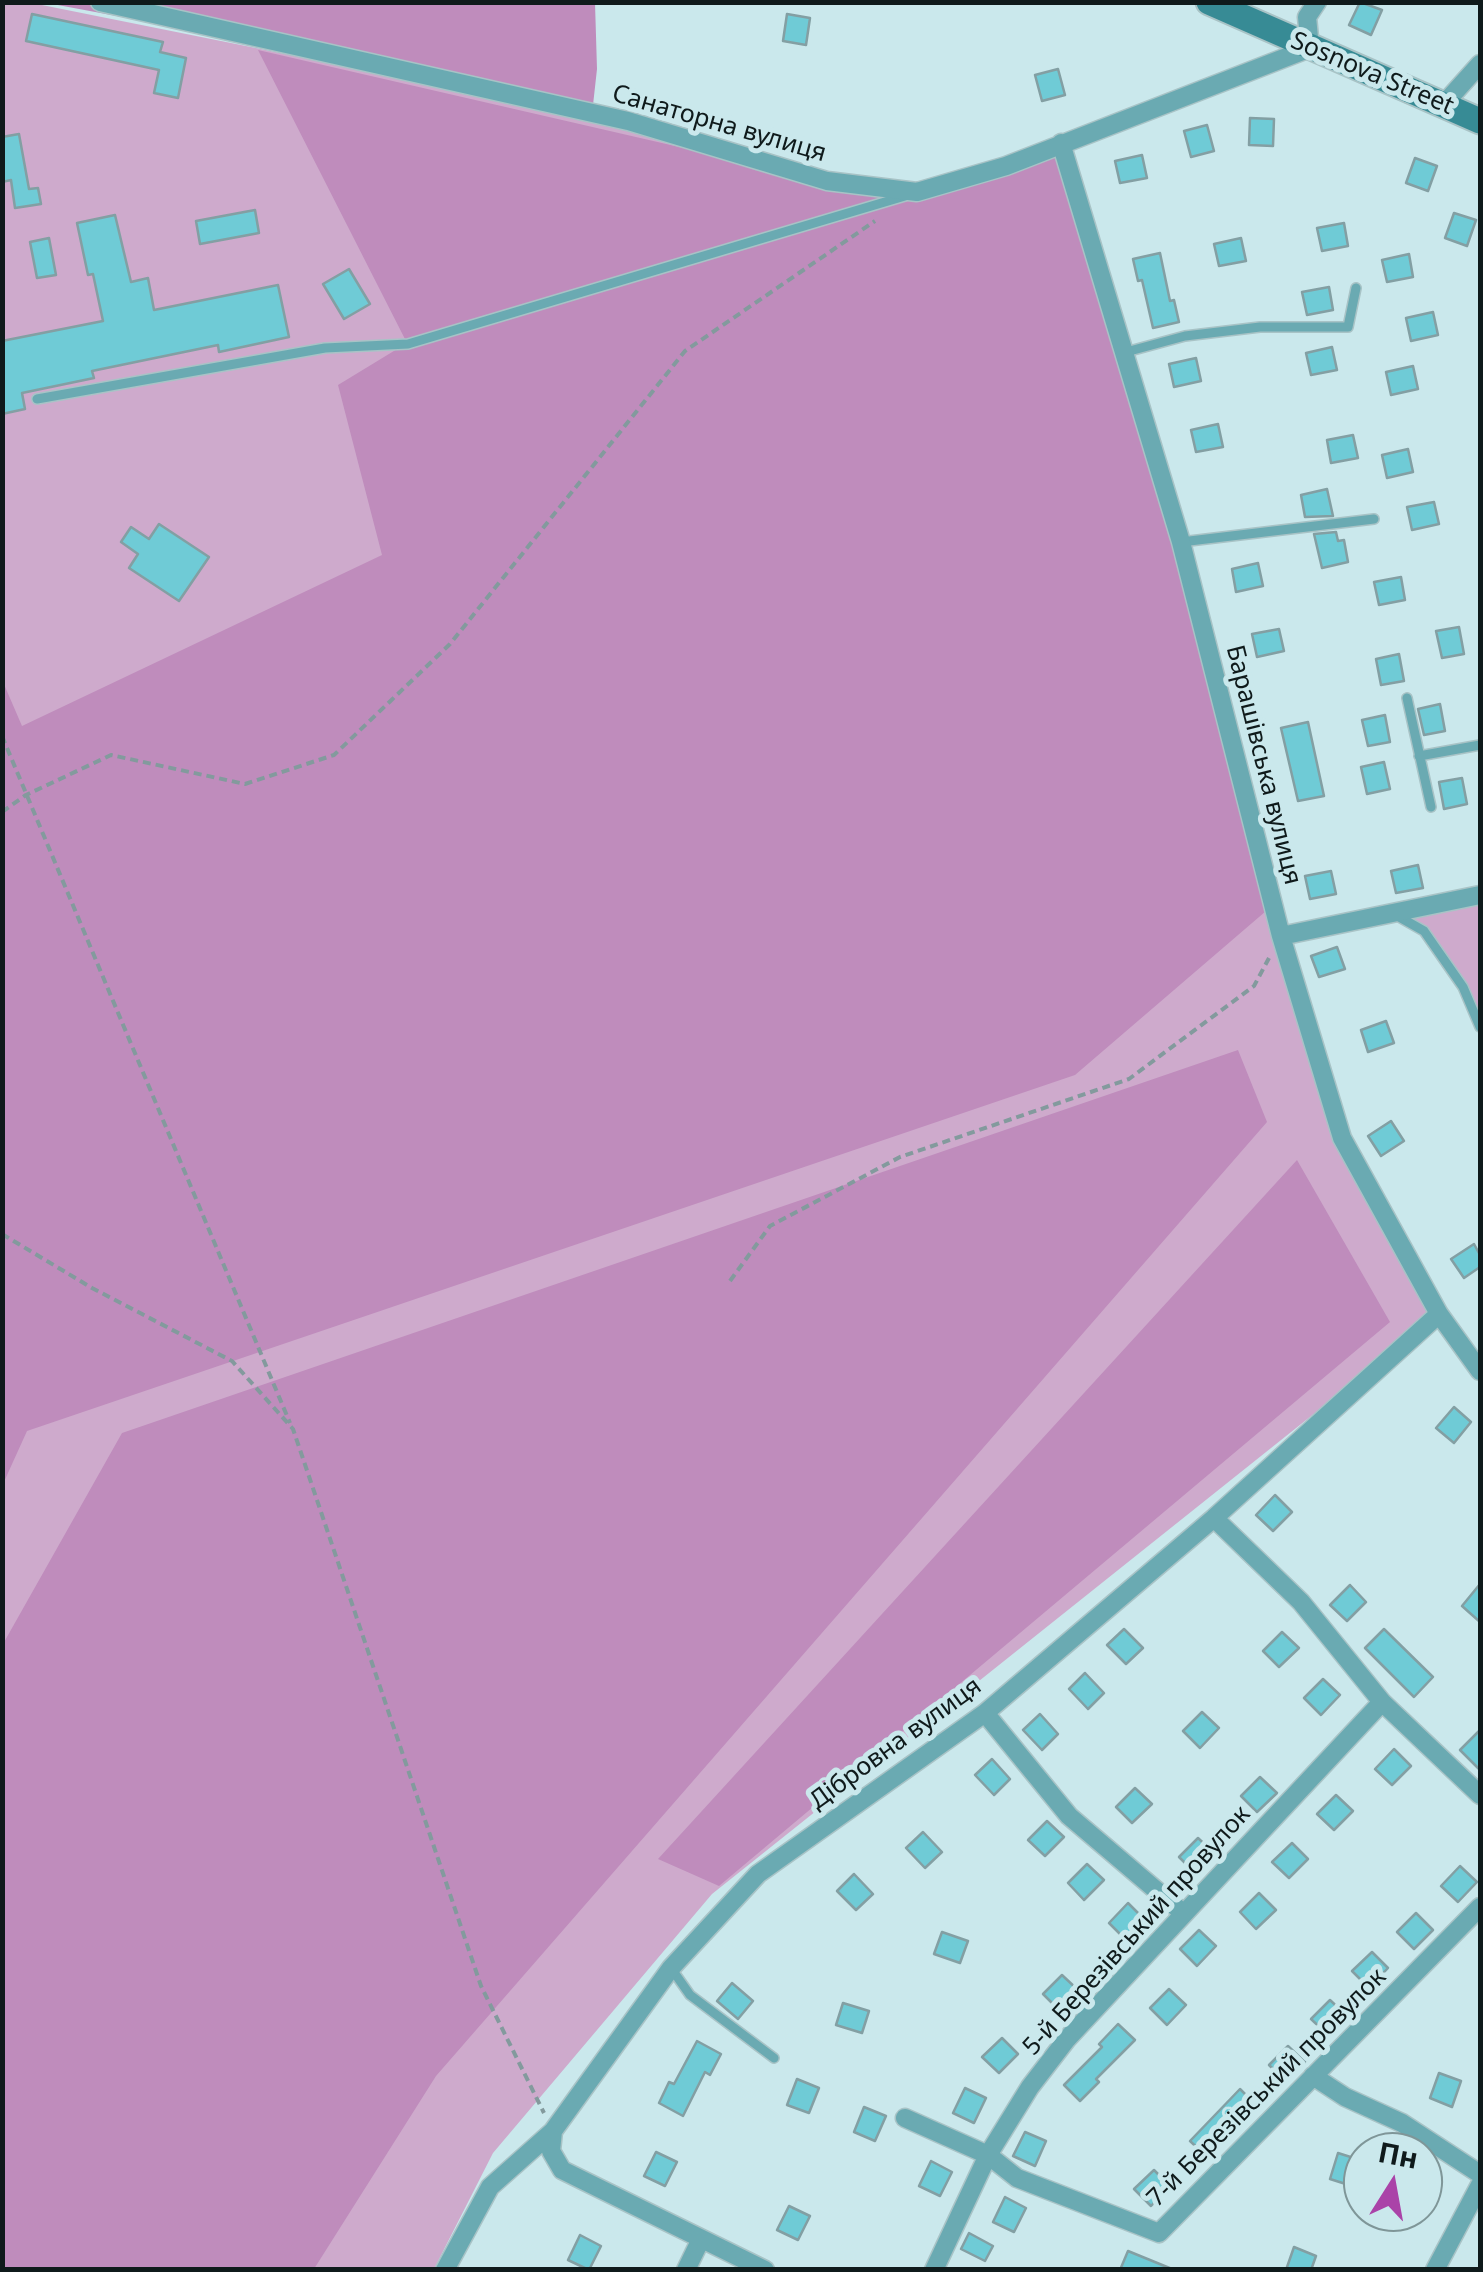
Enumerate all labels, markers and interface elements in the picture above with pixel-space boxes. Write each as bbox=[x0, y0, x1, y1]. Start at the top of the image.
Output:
street label: Sosnova Street bbox=[1286, 26, 1458, 122]
street label: Санаторна вулиця bbox=[608, 79, 830, 169]
street label: Барашівська вулиця bbox=[1219, 642, 1307, 888]
street label: Дібровна вулиця bbox=[804, 1672, 988, 1816]
street label: 5-й Березівський провулок bbox=[1017, 1800, 1257, 2062]
street label: 7-й Березівський провулок bbox=[1141, 1962, 1393, 2214]
north arrow bbox=[1343, 2132, 1443, 2232]
text: Пн bbox=[1375, 2132, 1421, 2177]

